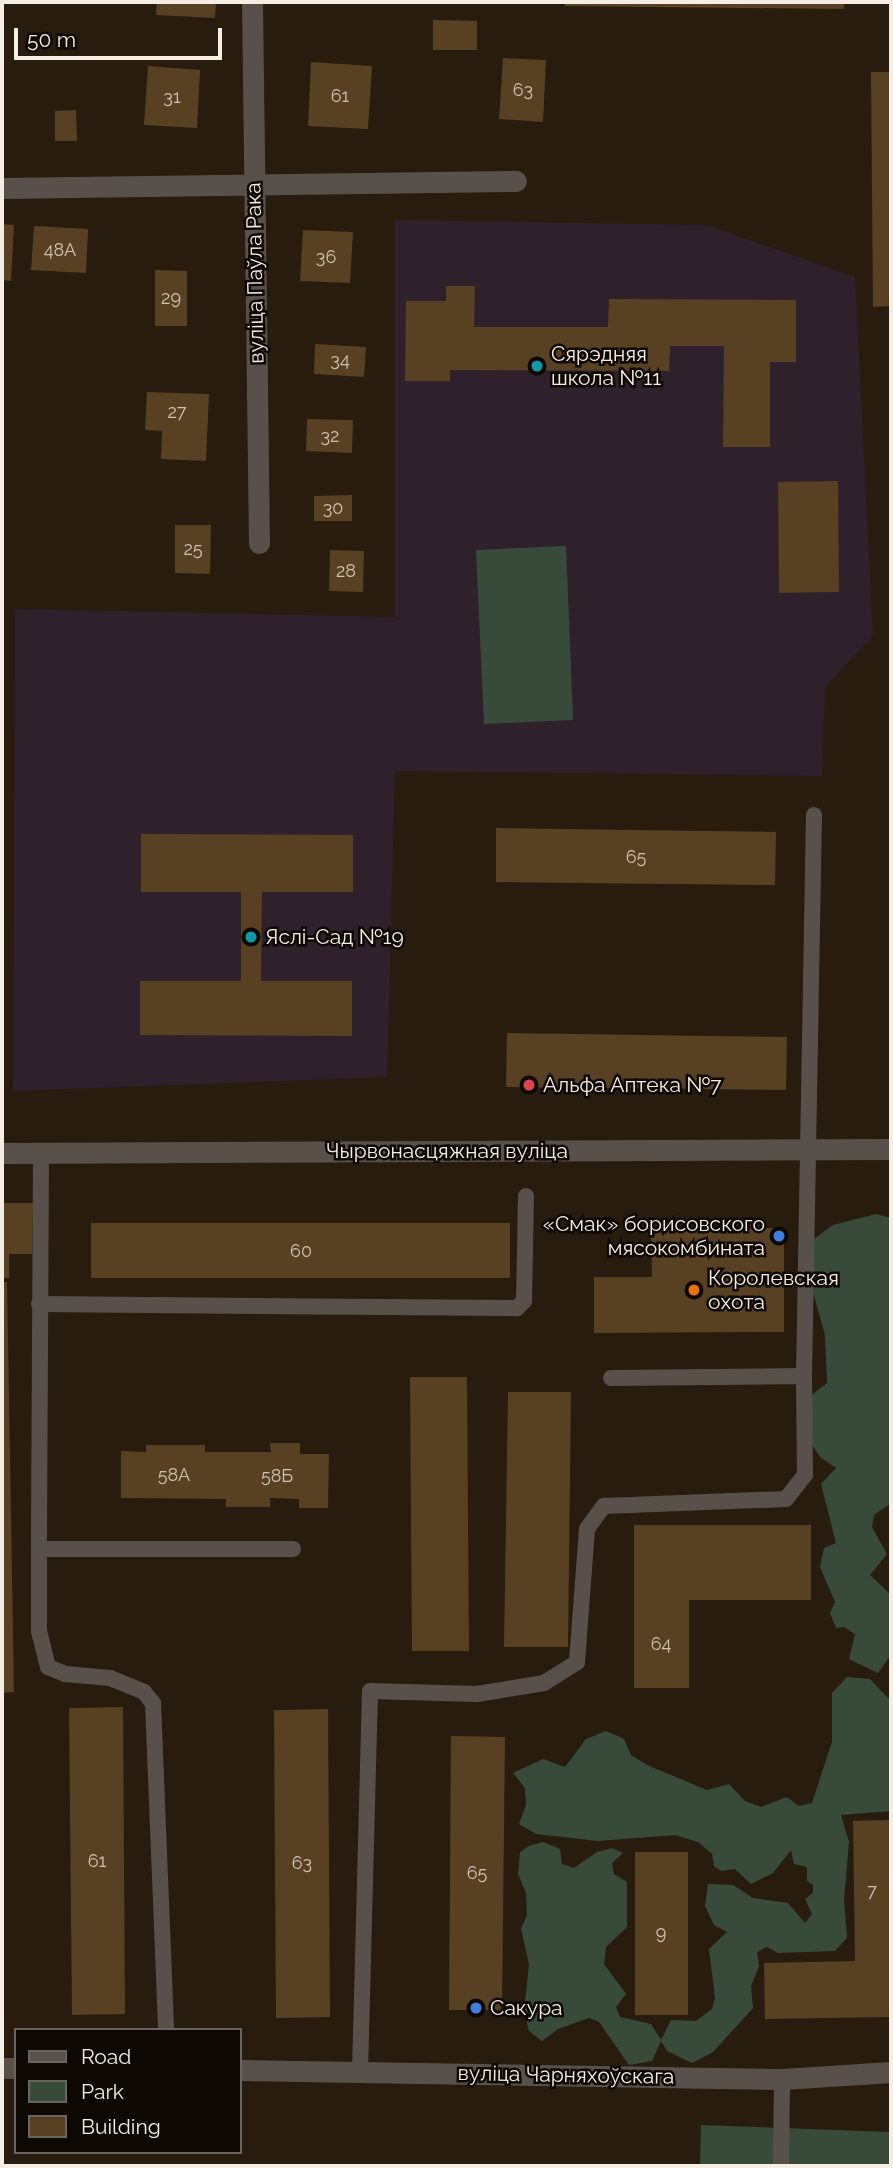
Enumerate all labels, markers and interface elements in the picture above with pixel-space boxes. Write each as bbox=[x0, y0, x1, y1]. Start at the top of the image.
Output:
scale bar bbox=[18, 14, 226, 58]
text: 50 m bbox=[27, 27, 76, 52]
house number: 63 bbox=[513, 79, 533, 101]
house number: 61 bbox=[331, 85, 349, 107]
house number: 31 bbox=[163, 86, 181, 108]
street label: вуліца Паўла Рака bbox=[241, 182, 269, 364]
house number: 48А bbox=[44, 239, 76, 261]
house number: 36 bbox=[316, 246, 336, 268]
house number: 29 bbox=[161, 287, 181, 309]
place label: Сярэдняя школа №11 bbox=[551, 341, 661, 391]
house number: 34 bbox=[330, 349, 350, 371]
marker: Сярэдняя школа №11 bbox=[529, 358, 545, 374]
house number: 27 bbox=[167, 401, 187, 423]
house number: 32 bbox=[321, 425, 339, 447]
house number: 30 bbox=[323, 497, 343, 519]
house number: 25 bbox=[183, 538, 203, 560]
house number: 28 bbox=[336, 560, 356, 582]
house number: 65 bbox=[626, 846, 646, 868]
place label: Яслі-Сад №19 bbox=[265, 924, 404, 950]
marker: Яслі-Сад №19 bbox=[243, 929, 259, 945]
place label: Альфа Аптека №7 bbox=[543, 1072, 722, 1098]
marker: Альфа Аптека №7 bbox=[521, 1077, 537, 1093]
street label: Чырвонасцяжная вуліца bbox=[326, 1138, 568, 1164]
place label: «Смак» борисовского мясокомбината bbox=[543, 1211, 765, 1261]
marker: «Смак» борисовского мясокомбината bbox=[771, 1228, 787, 1244]
house number: 60 bbox=[290, 1240, 312, 1262]
place label: Королевская охота bbox=[708, 1265, 839, 1315]
marker: Королевская охота bbox=[686, 1282, 702, 1298]
house number: 58А bbox=[158, 1464, 190, 1486]
house number: 58Б bbox=[261, 1465, 293, 1487]
house number: 64 bbox=[651, 1633, 671, 1655]
house number: 61 bbox=[88, 1850, 106, 1872]
house number: 63 bbox=[292, 1852, 312, 1874]
house number: 65 bbox=[467, 1862, 487, 1884]
house number: 7 bbox=[867, 1880, 877, 1902]
house number: 9 bbox=[656, 1922, 666, 1944]
place label: Сакура bbox=[490, 1995, 563, 2021]
marker: Сакура bbox=[468, 2000, 484, 2016]
legend bbox=[14, 2028, 242, 2154]
text: Road bbox=[81, 2044, 131, 2069]
street label: вуліца Чарняхоўскага bbox=[457, 2061, 675, 2089]
text: Park bbox=[81, 2079, 124, 2104]
text: Building bbox=[81, 2114, 161, 2139]

